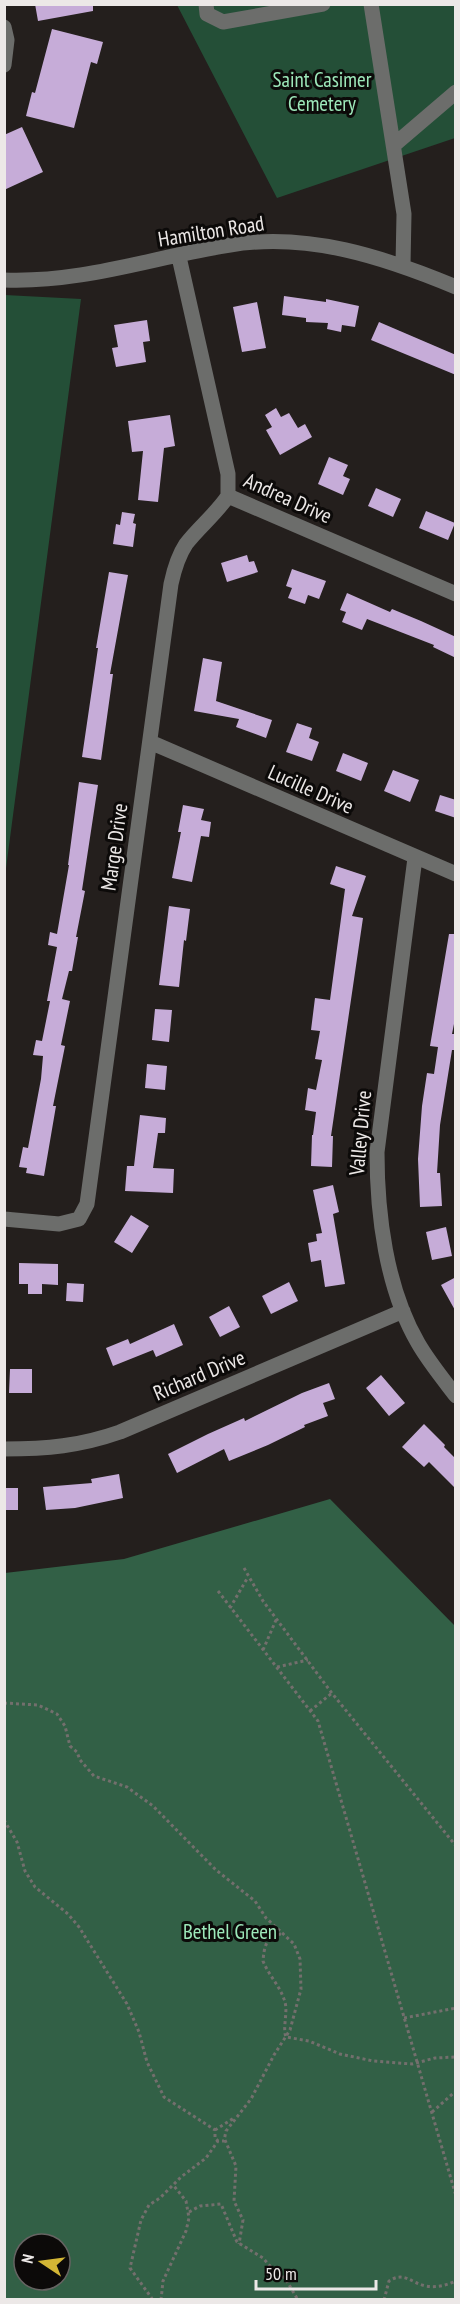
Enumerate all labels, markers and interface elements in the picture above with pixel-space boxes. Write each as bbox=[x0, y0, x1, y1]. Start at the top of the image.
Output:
park label: Saint Casimer Cemetery bbox=[273, 66, 372, 117]
street label: Hamilton Road bbox=[156, 209, 266, 253]
street label: Andrea Drive bbox=[240, 467, 336, 529]
street label: Lucille Drive bbox=[264, 758, 358, 820]
street label: Marge Drive bbox=[95, 802, 133, 892]
street label: Valley Drive bbox=[343, 1089, 377, 1178]
street label: Richard Drive bbox=[149, 1344, 249, 1406]
park label: Bethel Green bbox=[183, 1918, 277, 1945]
north arrow bbox=[12, 2232, 72, 2292]
text: N bbox=[17, 2252, 38, 2265]
scale bar bbox=[256, 2253, 376, 2291]
text: 50 m bbox=[265, 2262, 297, 2285]

